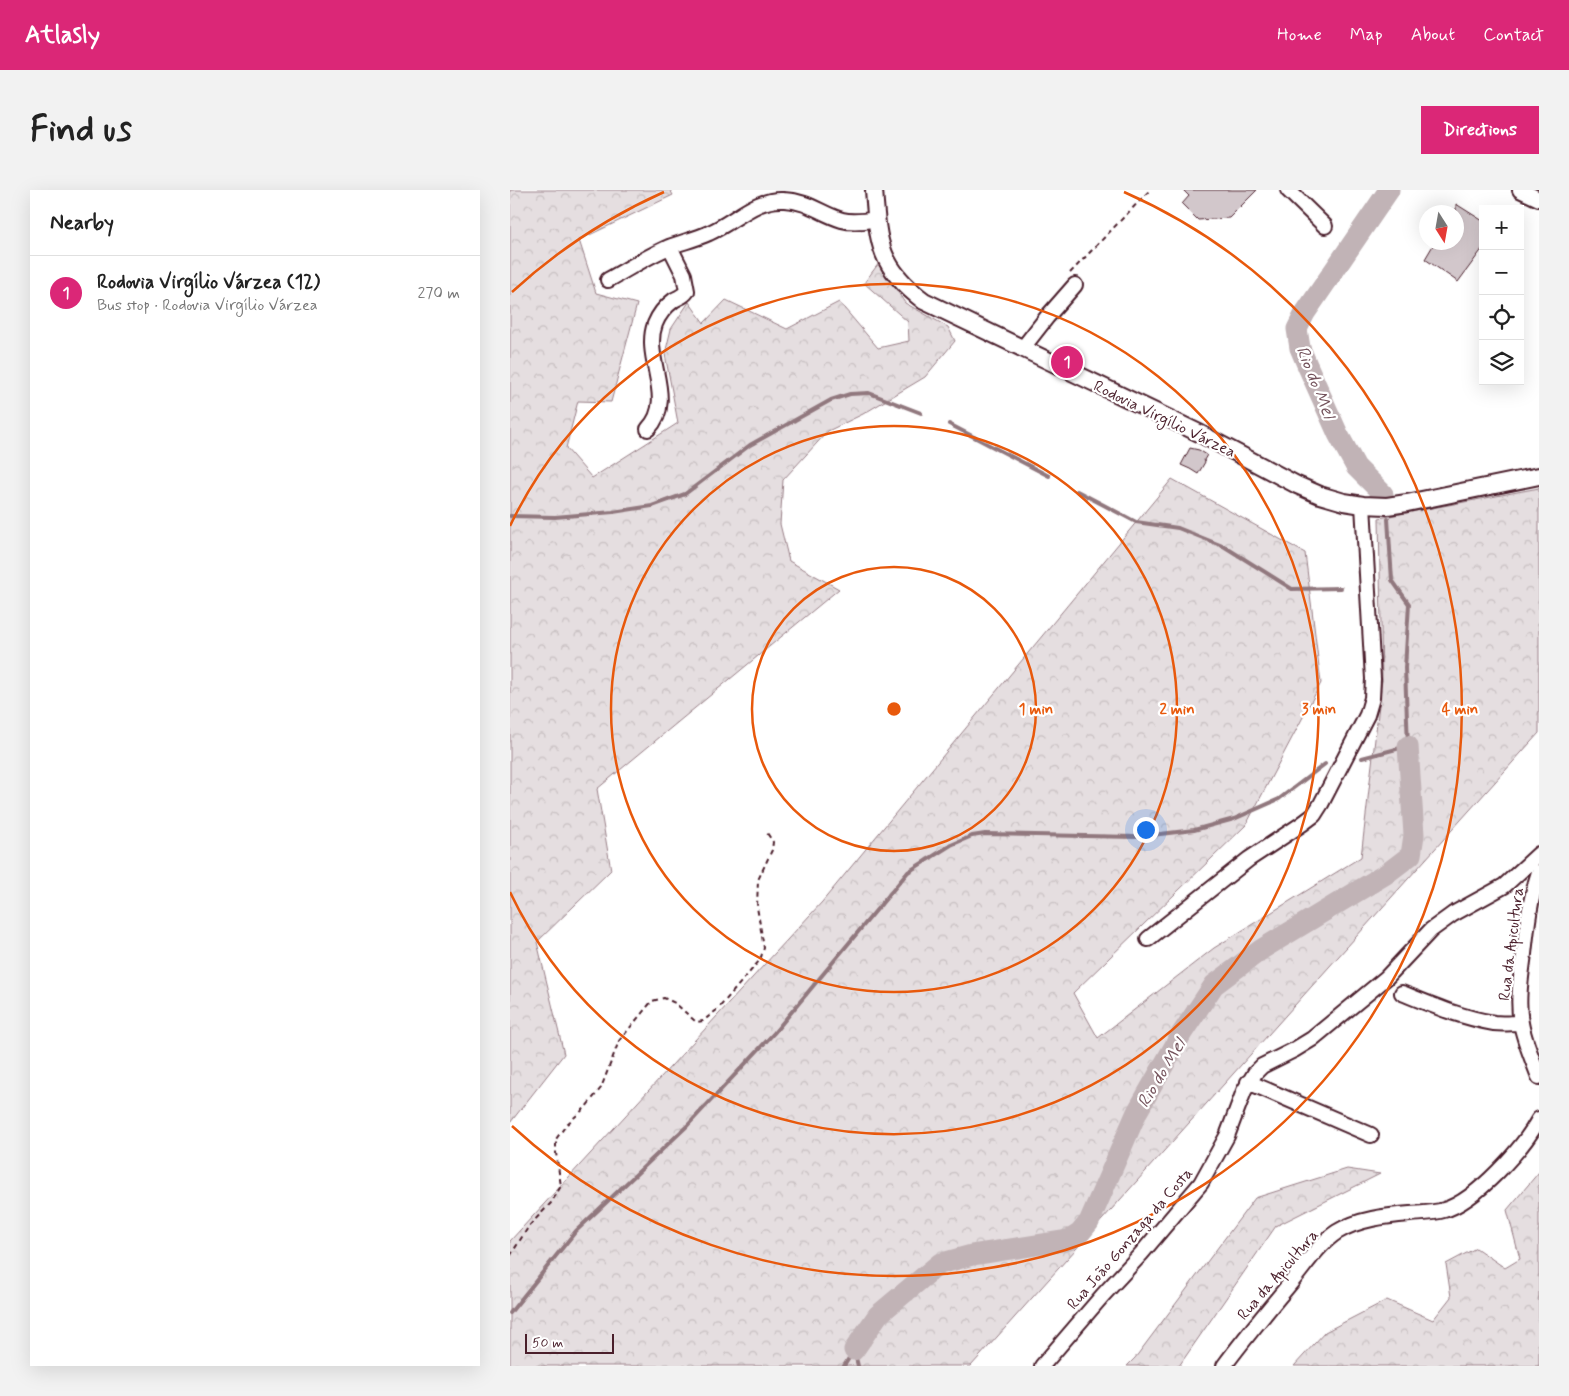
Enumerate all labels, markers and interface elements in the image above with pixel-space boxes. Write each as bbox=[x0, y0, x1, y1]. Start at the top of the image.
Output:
text: Atlasly bbox=[25, 20, 100, 51]
text: Home bbox=[1277, 23, 1322, 47]
text: Map bbox=[1350, 23, 1383, 47]
text: About bbox=[1411, 23, 1455, 47]
text: Contact bbox=[1483, 23, 1544, 47]
button: Directions bbox=[1421, 106, 1539, 154]
text: Find us bbox=[30, 107, 132, 153]
north arrow bbox=[1419, 205, 1464, 250]
map controls bbox=[1479, 205, 1524, 385]
button: + bbox=[1479, 205, 1524, 250]
text: Nearby bbox=[50, 209, 114, 237]
button: − bbox=[1479, 250, 1524, 295]
text: Rodovia Virgílio Várzea (12) bbox=[97, 270, 320, 295]
text: 1 bbox=[62, 283, 70, 304]
text: 270 m bbox=[417, 283, 460, 304]
text: Bus stop · Rodovia Virgílio Várzea bbox=[97, 295, 318, 316]
button: locate bbox=[1479, 295, 1524, 340]
button: layers bbox=[1479, 340, 1524, 385]
pin: 1 bbox=[1051, 343, 1083, 381]
water label: Rio do Mel bbox=[1290, 343, 1341, 424]
street label: Rodovia Virgílio Várzea bbox=[1089, 376, 1239, 464]
centre of rings bbox=[885, 700, 903, 718]
text: 1 min bbox=[1019, 700, 1053, 720]
text: 2 min bbox=[1159, 700, 1195, 720]
text: 3 min bbox=[1302, 700, 1336, 720]
text: 4 min bbox=[1442, 700, 1478, 720]
your location bbox=[1133, 817, 1159, 843]
street label: Rua da Apicultura bbox=[1494, 886, 1530, 1002]
water label: Rio do Mel bbox=[1132, 1033, 1193, 1112]
street label: Rua João Gonzaga da Costa bbox=[1063, 1164, 1198, 1314]
street label: Rua da Apicultura bbox=[1233, 1225, 1324, 1326]
scale bar bbox=[525, 1331, 614, 1354]
text: 50 m bbox=[532, 1334, 563, 1352]

